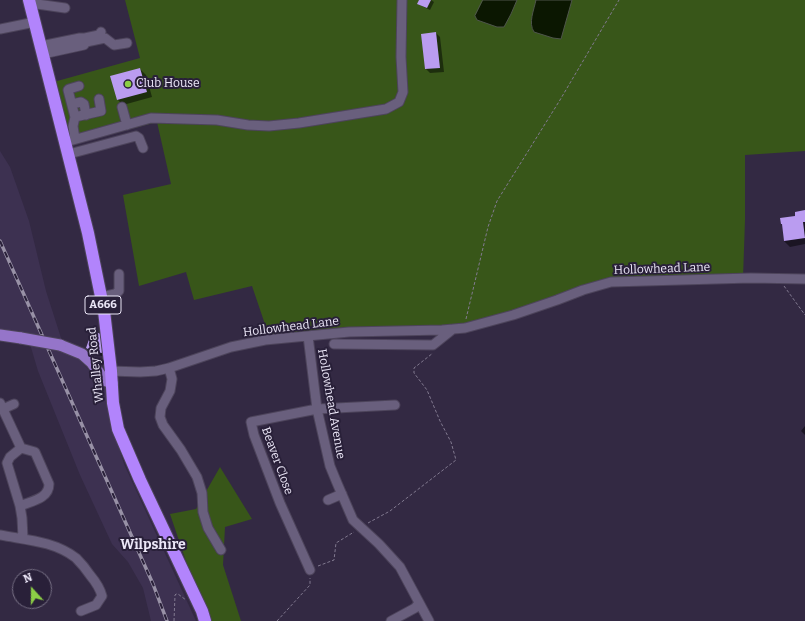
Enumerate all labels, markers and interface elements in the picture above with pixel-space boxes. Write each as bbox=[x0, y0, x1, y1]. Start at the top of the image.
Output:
place label: Club House bbox=[136, 77, 200, 91]
marker: Club House bbox=[123, 79, 133, 89]
street label: Hollowhead Lane bbox=[613, 260, 711, 278]
road number: A666 bbox=[85, 296, 121, 314]
street label: Hollowhead Lane bbox=[242, 314, 340, 340]
street label: Whalley Road bbox=[85, 326, 107, 404]
street label: Hollowhead Avenue bbox=[314, 348, 348, 460]
street label: Beaver Close bbox=[258, 425, 296, 497]
district label: Wilpshire bbox=[120, 537, 186, 553]
north arrow bbox=[12, 569, 52, 609]
text: N bbox=[22, 571, 34, 586]

